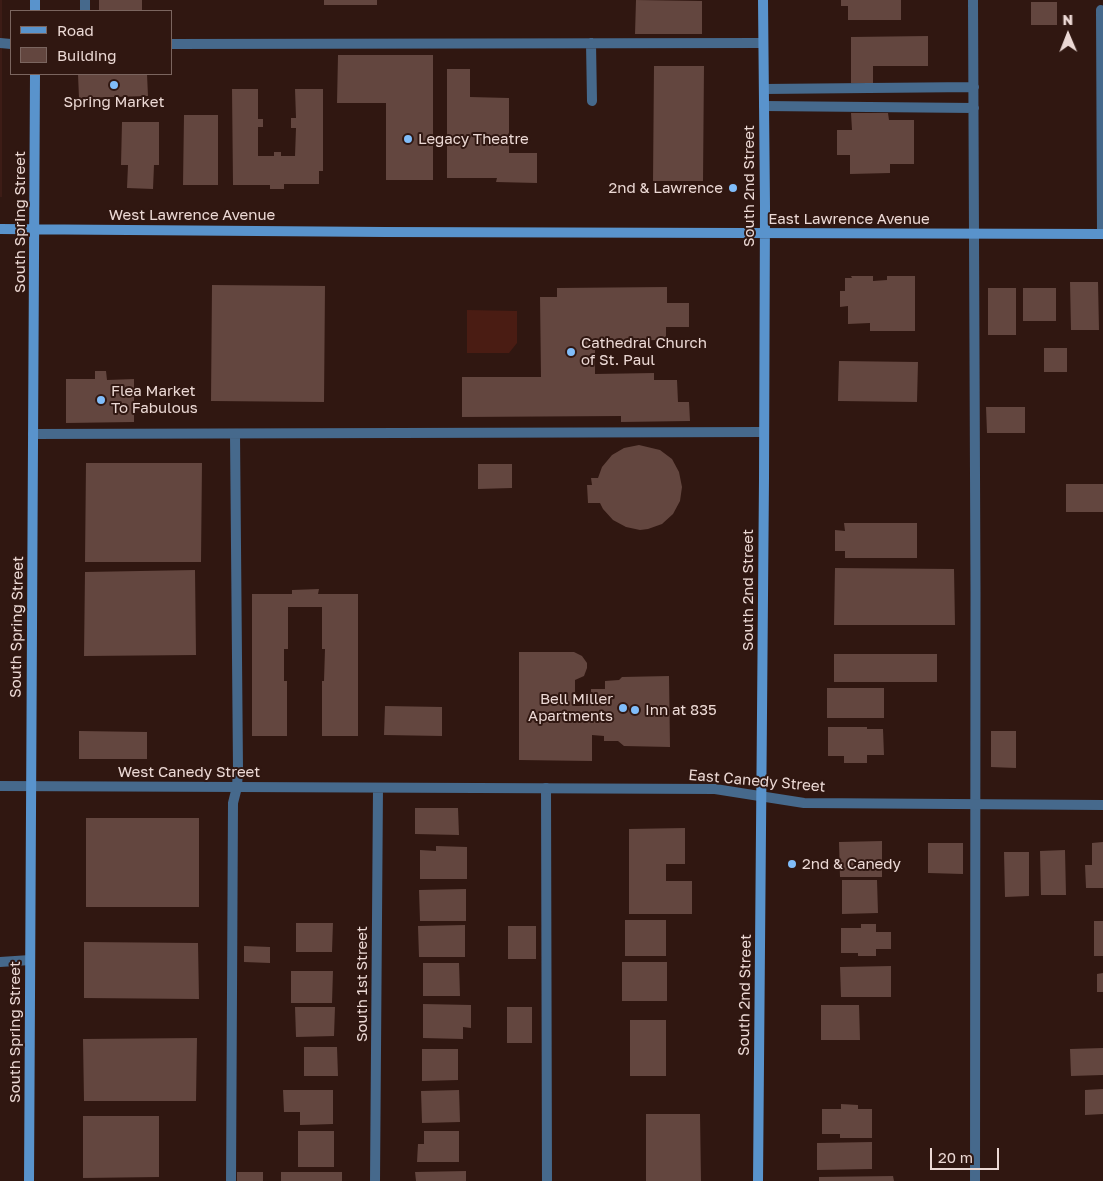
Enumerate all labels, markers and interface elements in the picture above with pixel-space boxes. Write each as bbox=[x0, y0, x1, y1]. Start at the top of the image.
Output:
legend bbox=[10, 10, 172, 75]
north arrow bbox=[1043, 10, 1093, 60]
text: N bbox=[1062, 11, 1073, 28]
text: Road bbox=[57, 21, 94, 39]
text: Building bbox=[57, 46, 117, 64]
marker: Spring Market bbox=[108, 79, 120, 91]
place label: Spring Market bbox=[64, 93, 164, 111]
street label: South 2nd Street bbox=[740, 125, 758, 247]
place label: Legacy Theatre bbox=[418, 130, 529, 148]
marker: Legacy Theatre bbox=[402, 133, 414, 145]
street label: South Spring Street bbox=[11, 151, 29, 293]
place label: 2nd & Lawrence bbox=[609, 179, 723, 197]
marker: 2nd & Lawrence bbox=[727, 182, 739, 194]
street label: West Lawrence Avenue bbox=[109, 206, 275, 224]
street label: East Lawrence Avenue bbox=[768, 210, 930, 228]
place label: Cathedral Church of St. Paul bbox=[581, 334, 707, 369]
marker: Cathedral Church of St. Paul bbox=[565, 346, 577, 358]
place label: Flea Market To Fabulous bbox=[111, 382, 198, 417]
marker: Flea Market To Fabulous bbox=[95, 394, 107, 406]
street label: South 2nd Street bbox=[739, 529, 757, 651]
street label: South Spring Street bbox=[7, 556, 27, 698]
place label: Bell Miller Apartments bbox=[528, 690, 613, 725]
place label: Inn at 835 bbox=[645, 701, 717, 719]
marker: Bell Miller Apartments bbox=[617, 702, 629, 714]
marker: Inn at 835 bbox=[629, 704, 641, 716]
street label: West Canedy Street bbox=[118, 763, 260, 781]
street label: East Canedy Street bbox=[688, 766, 826, 796]
place label: 2nd & Canedy bbox=[802, 855, 901, 873]
marker: 2nd & Canedy bbox=[786, 858, 798, 870]
street label: South 1st Street bbox=[353, 926, 371, 1042]
street label: South 2nd Street bbox=[735, 934, 755, 1056]
street label: South Spring Street bbox=[6, 961, 24, 1103]
scale bar bbox=[933, 1138, 1002, 1170]
text: 20 m bbox=[938, 1148, 973, 1166]

